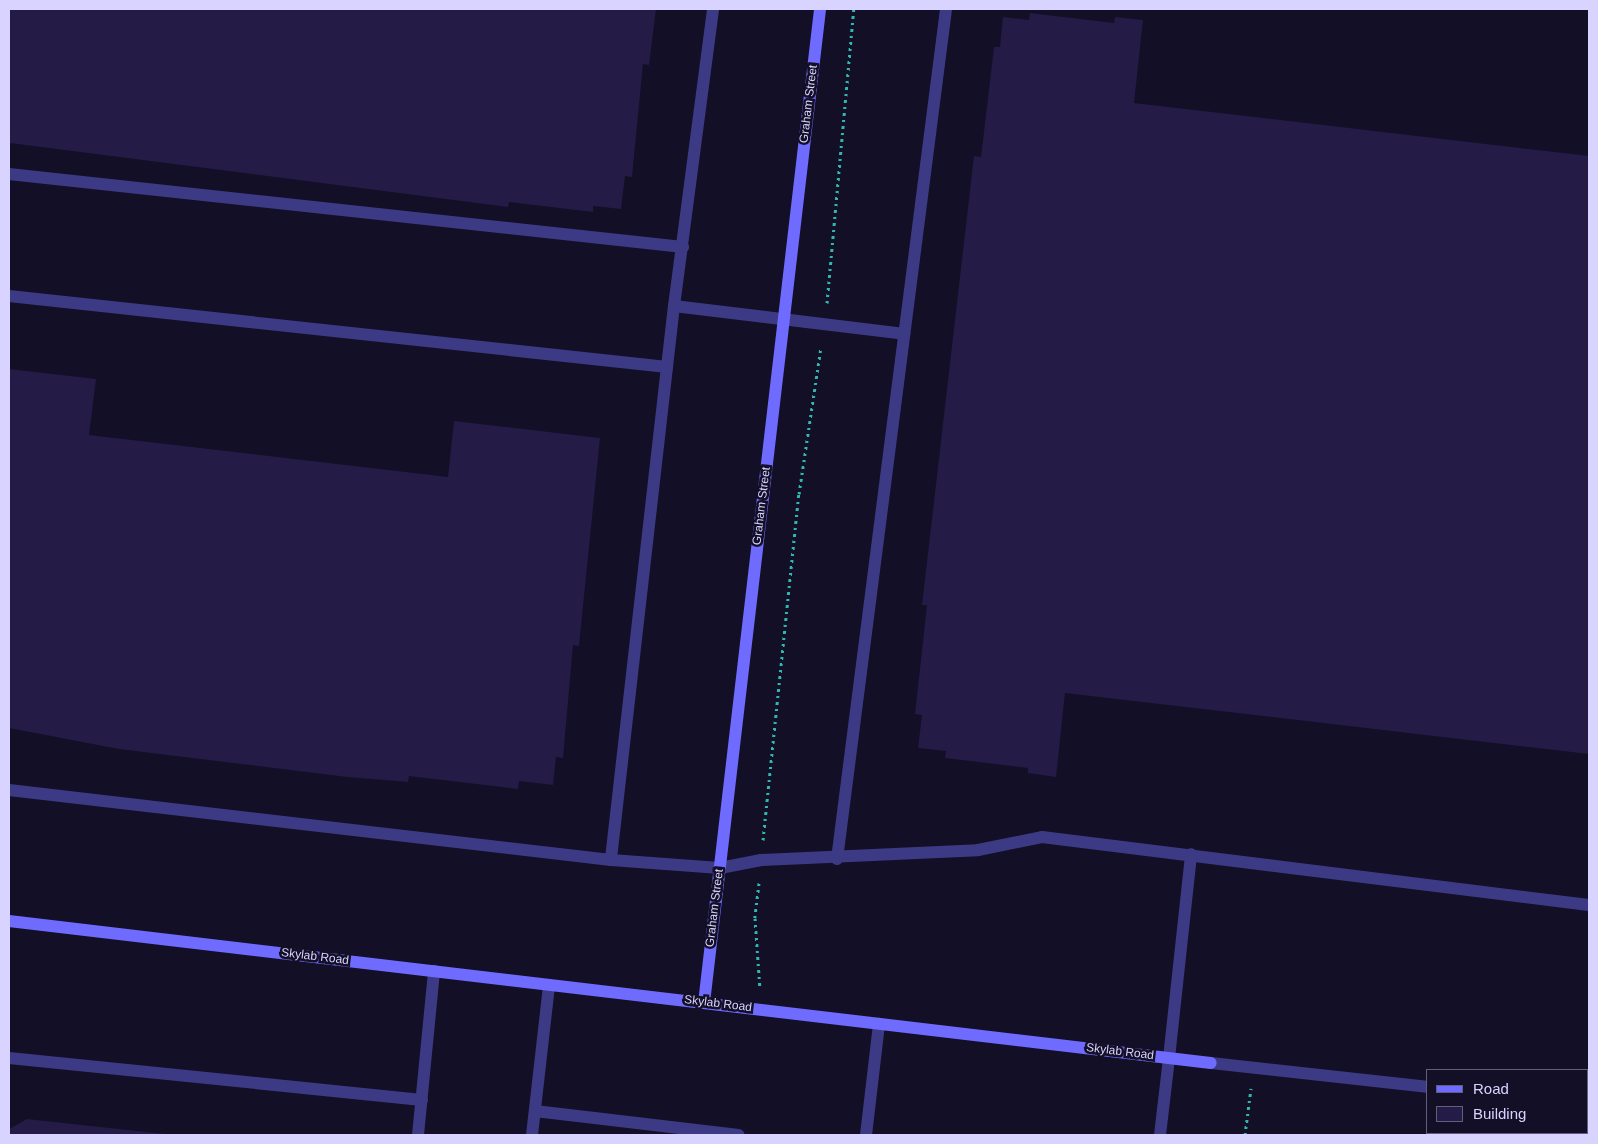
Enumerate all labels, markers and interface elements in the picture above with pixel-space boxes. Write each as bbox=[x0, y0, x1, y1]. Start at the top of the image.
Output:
street label: Graham Street bbox=[797, 64, 821, 144]
street label: Graham Street bbox=[750, 466, 774, 546]
street label: Graham Street bbox=[703, 868, 727, 948]
street label: Skylab Road bbox=[280, 946, 350, 968]
street label: Skylab Road bbox=[683, 993, 753, 1015]
street label: Skylab Road bbox=[1085, 1041, 1155, 1063]
legend bbox=[1426, 1069, 1588, 1134]
text: Road bbox=[1473, 1080, 1509, 1097]
text: Building bbox=[1473, 1105, 1526, 1122]

